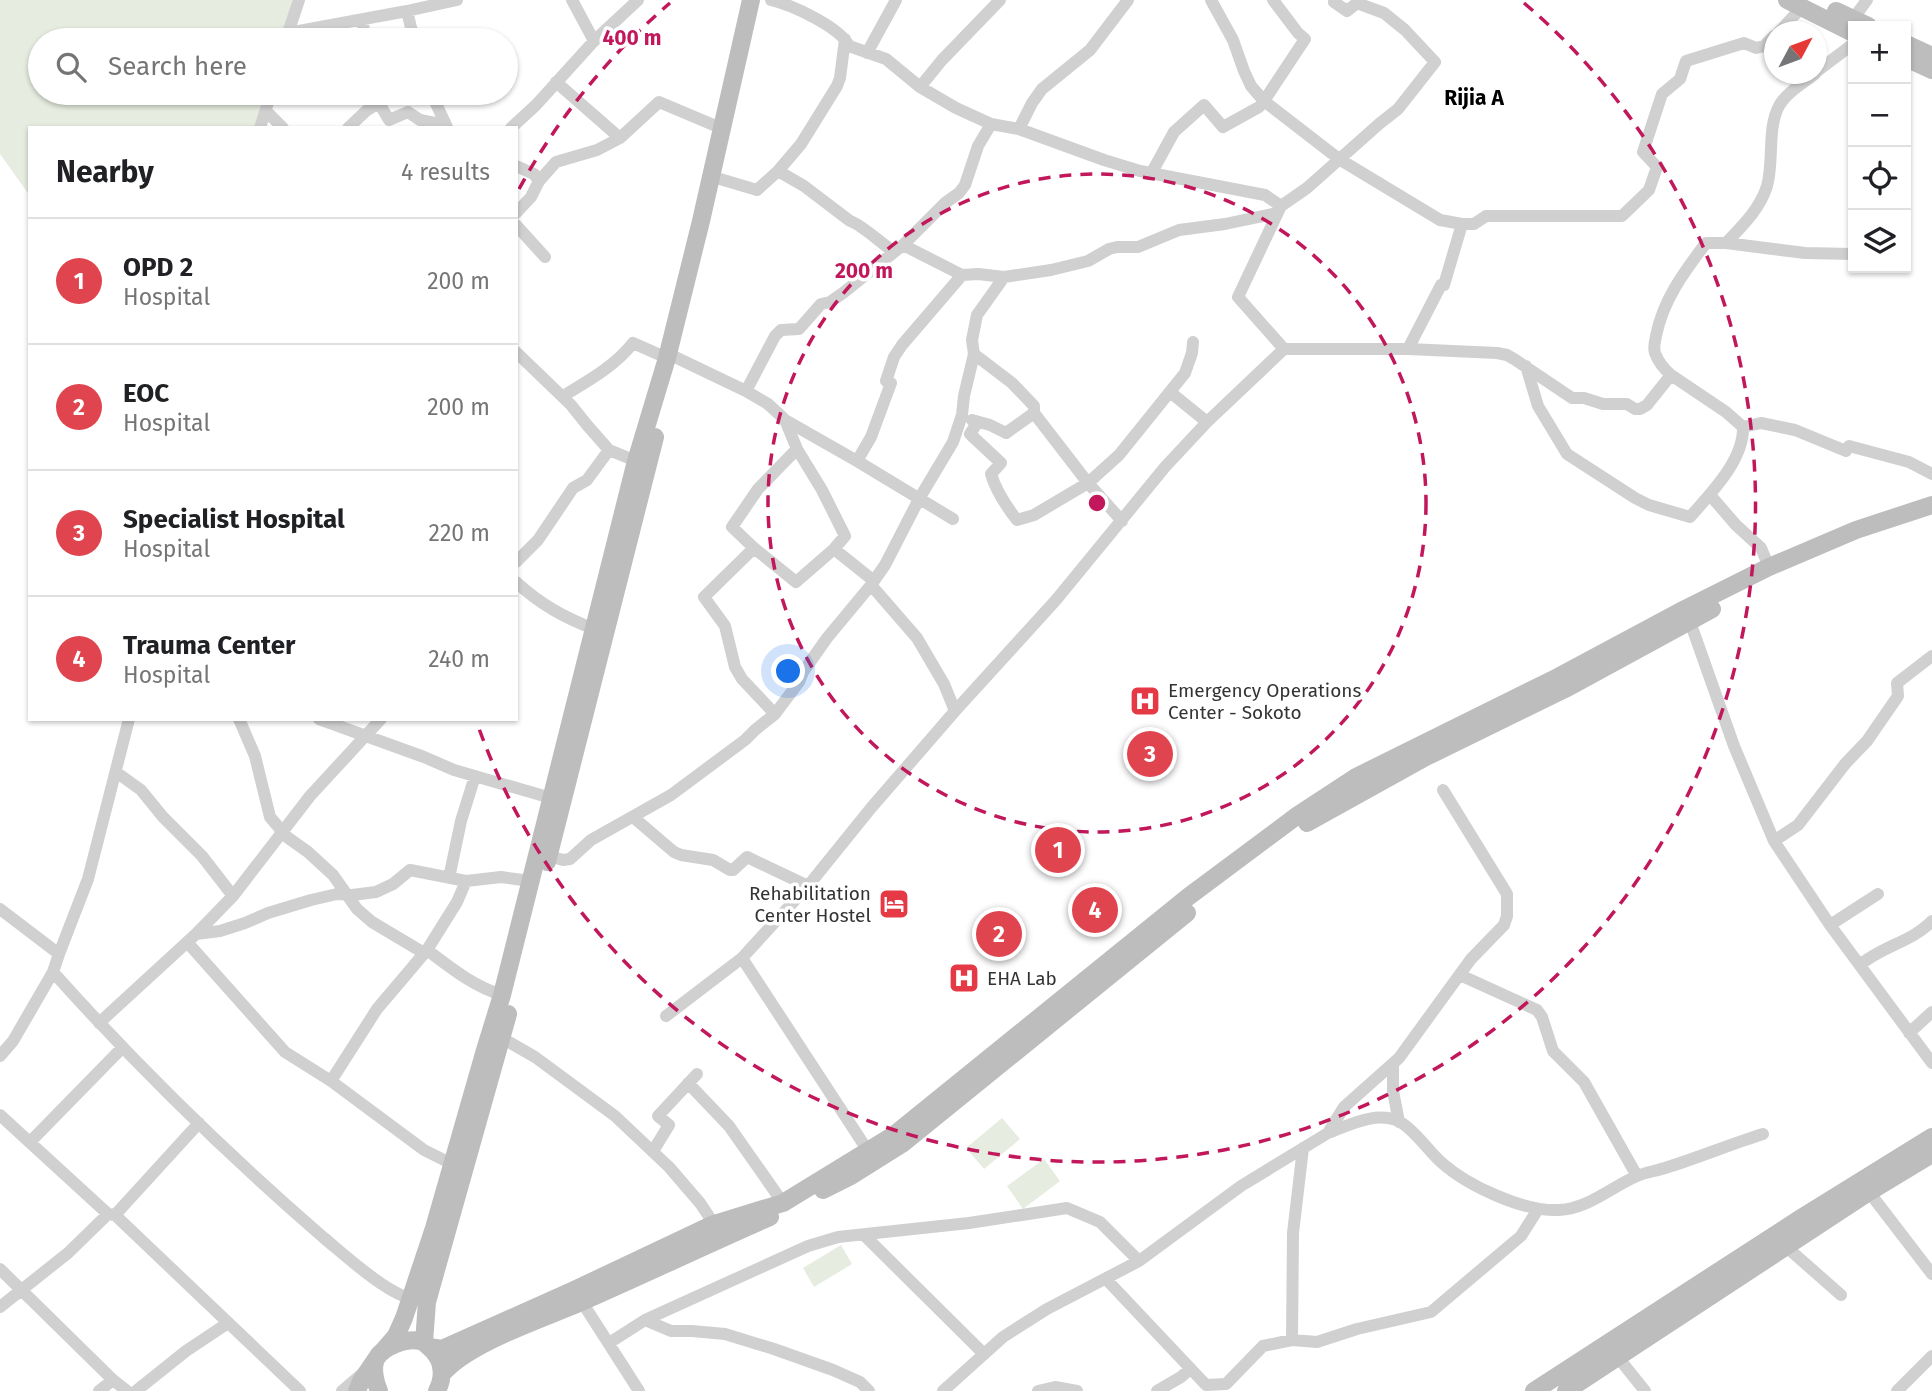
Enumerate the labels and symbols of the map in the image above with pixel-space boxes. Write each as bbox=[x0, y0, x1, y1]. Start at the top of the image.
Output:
north arrow bbox=[1764, 21, 1827, 84]
text: 400 m bbox=[602, 25, 662, 51]
district label: Rijia A bbox=[1444, 85, 1504, 111]
text: 200 m bbox=[835, 258, 893, 284]
centre of rings bbox=[1085, 491, 1109, 515]
your location bbox=[771, 654, 805, 688]
place label: Emergency Operations Center - Sokoto bbox=[1168, 679, 1361, 724]
hospital icon: Emergency Operations Center - Sokoto bbox=[1128, 684, 1162, 718]
pin: 3 bbox=[1127, 728, 1173, 780]
pin: 1 bbox=[1035, 824, 1081, 876]
place label: Rehabilitation Center Hostel bbox=[749, 882, 871, 927]
pin: 4 bbox=[1072, 884, 1118, 936]
hotel icon: Rehabilitation Center Hostel bbox=[877, 887, 911, 921]
pin: 2 bbox=[976, 908, 1022, 960]
hospital icon: EHA Lab bbox=[947, 961, 981, 995]
place label: EHA Lab bbox=[987, 967, 1057, 990]

